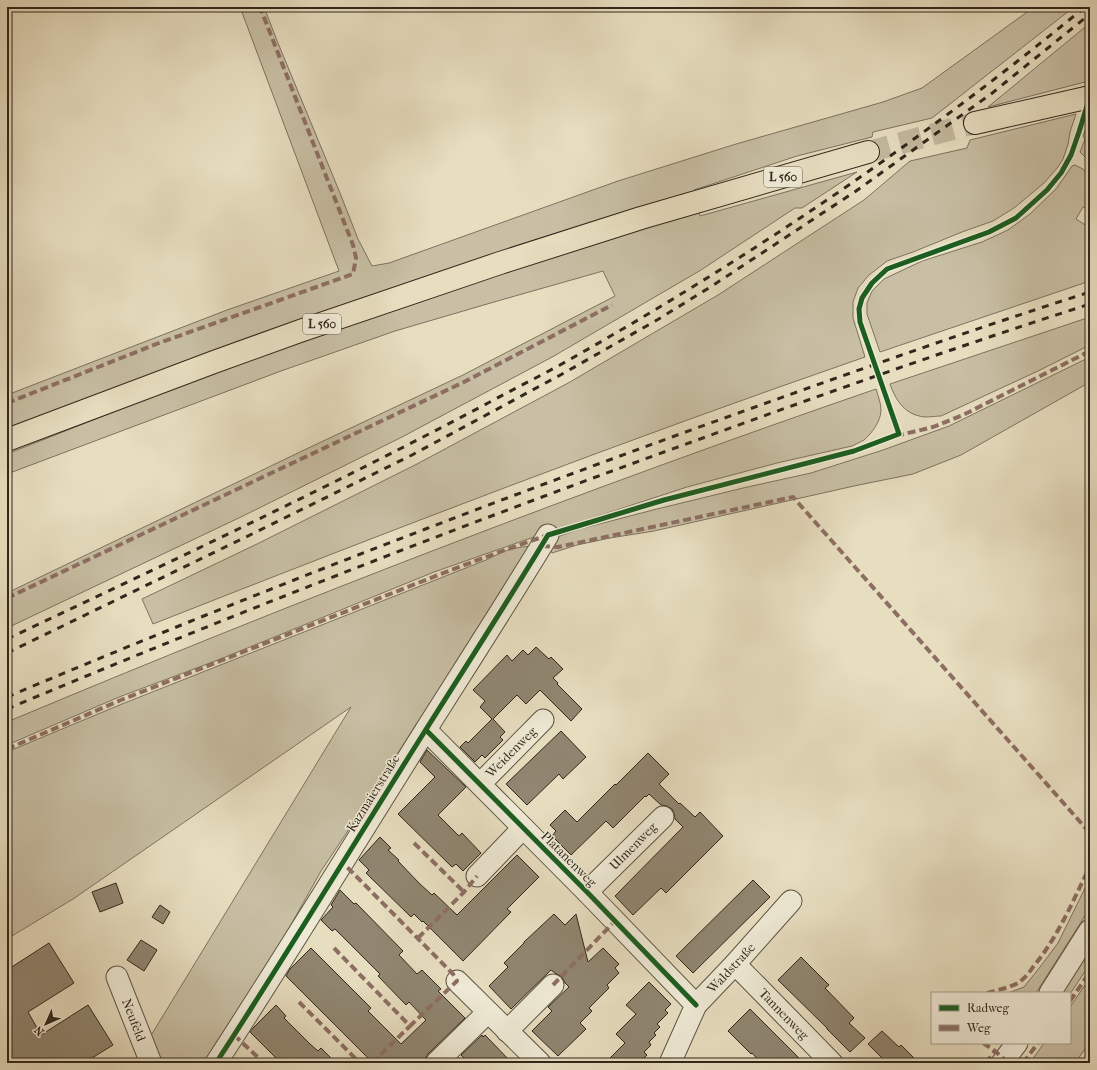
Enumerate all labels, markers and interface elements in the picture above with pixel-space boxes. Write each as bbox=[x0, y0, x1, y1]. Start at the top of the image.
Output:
road number: L 560 bbox=[764, 167, 802, 187]
road number: L 560 bbox=[303, 314, 341, 334]
street label: Weidenweg bbox=[482, 723, 540, 781]
street label: Kazmaierstraße bbox=[343, 751, 403, 834]
street label: Ulmenweg bbox=[606, 818, 661, 873]
street label: Platanenweg bbox=[538, 828, 601, 891]
street label: Waldstraße bbox=[703, 939, 758, 997]
street label: Tannenweg bbox=[756, 985, 813, 1043]
legend bbox=[931, 992, 1071, 1044]
street label: Neufeld bbox=[119, 997, 149, 1044]
text: Radweg bbox=[967, 1001, 1010, 1015]
north arrow bbox=[26, 1004, 66, 1044]
text: Weg bbox=[966, 1021, 991, 1035]
text: N bbox=[31, 1023, 47, 1038]

